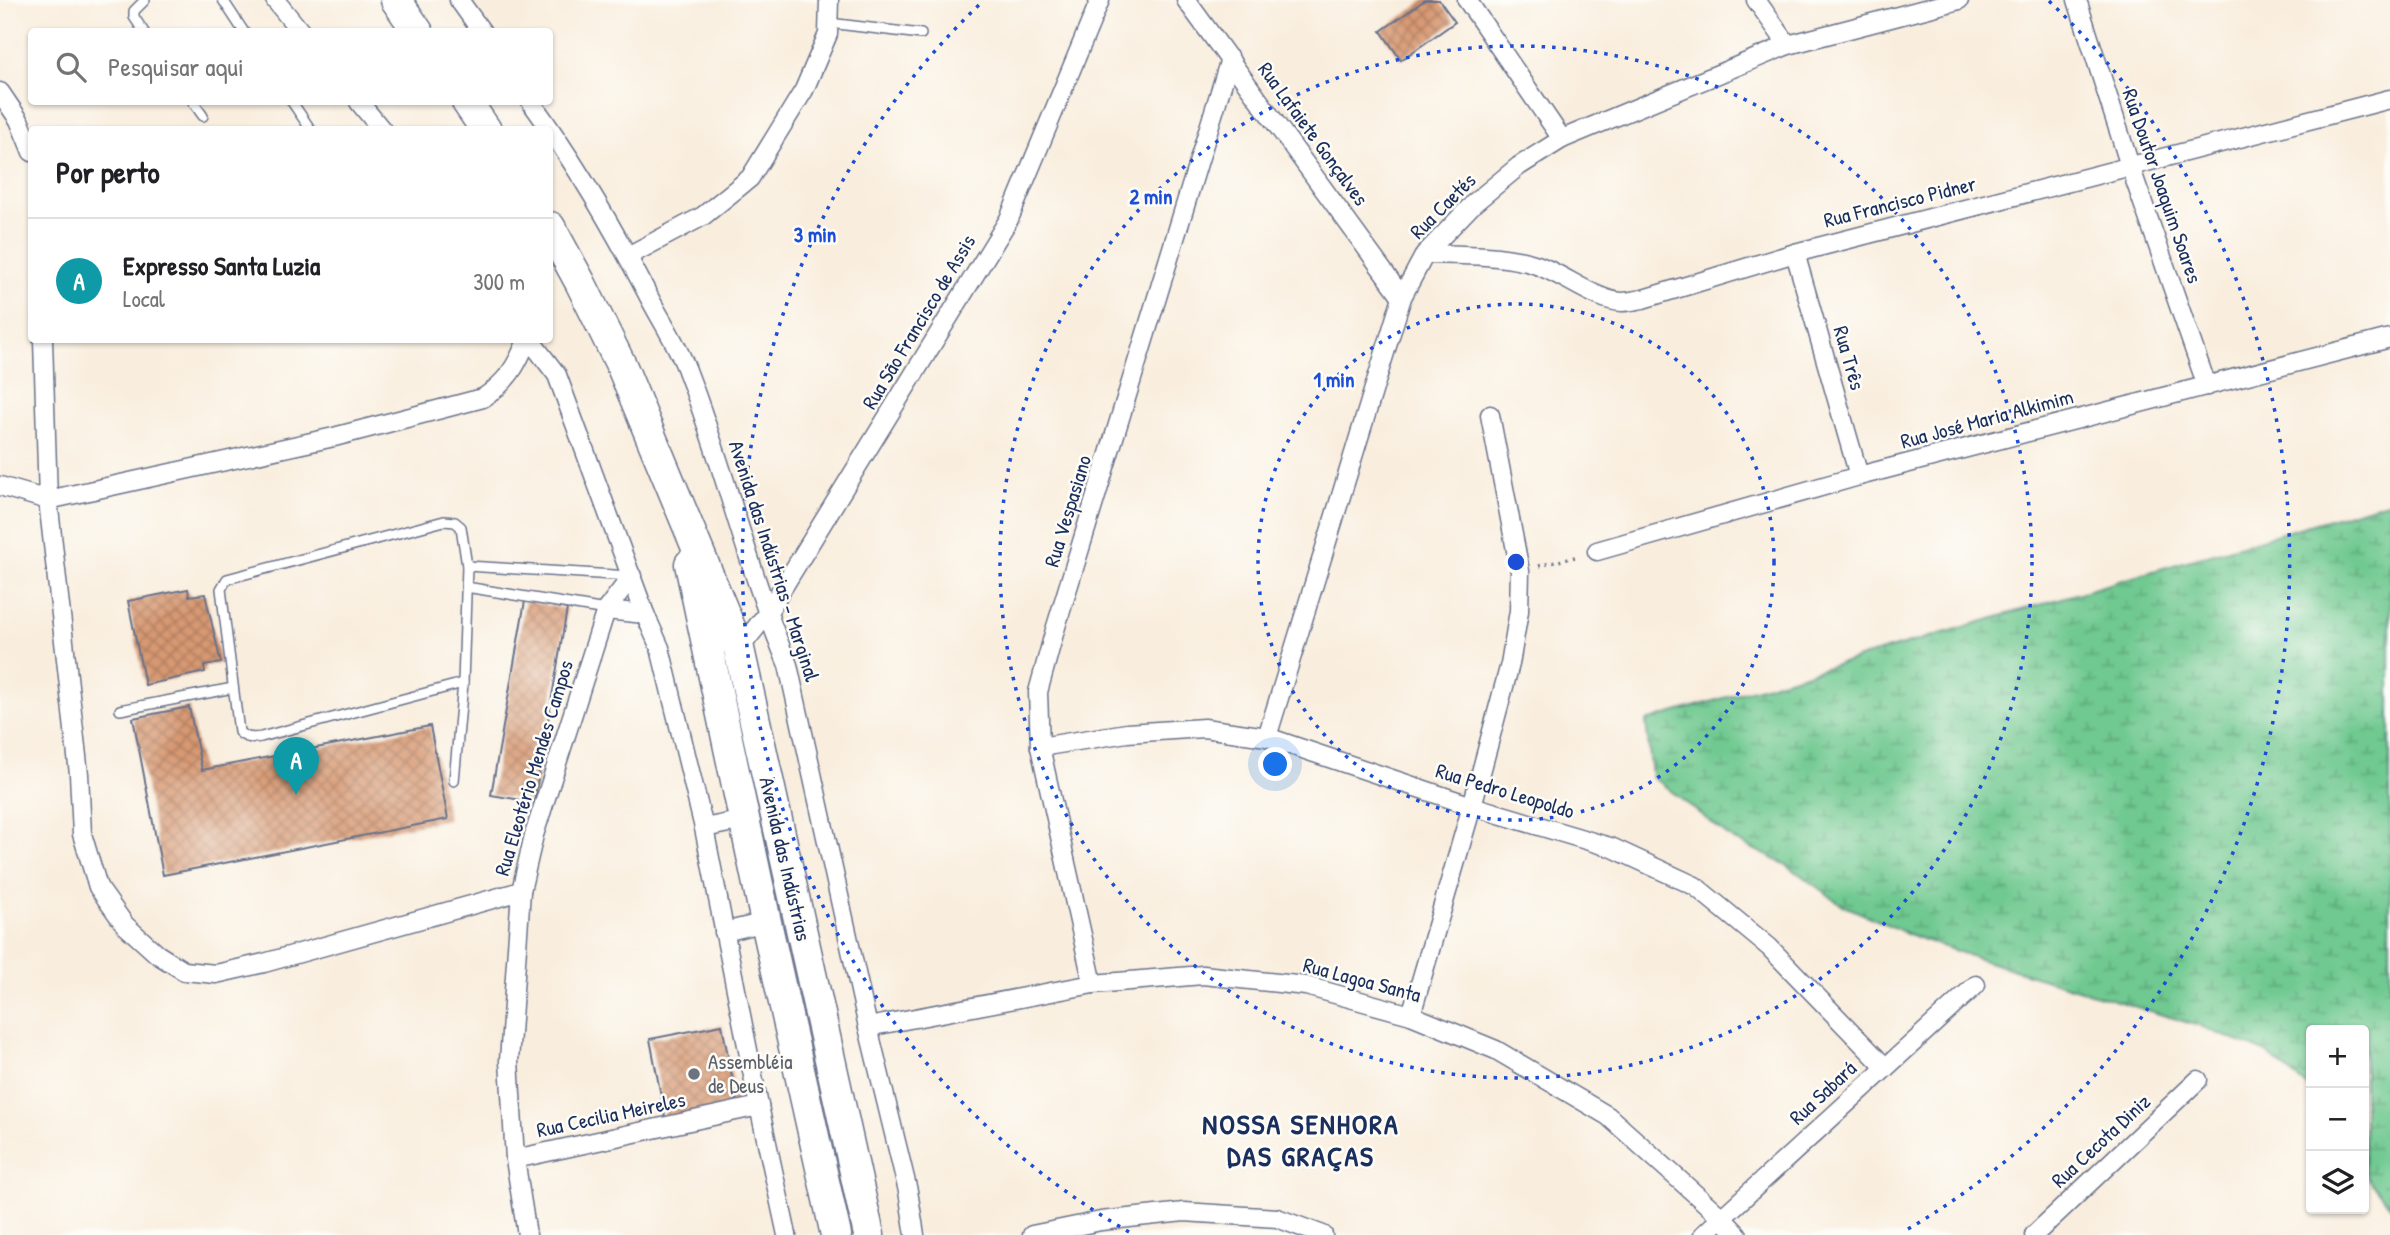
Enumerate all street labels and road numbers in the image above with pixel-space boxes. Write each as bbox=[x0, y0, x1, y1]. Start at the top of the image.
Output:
street label: Rua Lafaiete Gonçalves bbox=[1251, 56, 1375, 211]
street label: Rua Doutor Joaquim Soares bbox=[2116, 85, 2209, 287]
street label: Rua Caetés bbox=[1403, 166, 1482, 245]
street label: Rua Francisco Pidner bbox=[1821, 169, 1979, 234]
street label: Rua São Francisco de Assis bbox=[855, 229, 982, 414]
street label: Rua Três bbox=[1827, 322, 1872, 393]
street label: Rua José Maria Alkimim bbox=[1897, 382, 2076, 456]
street label: Avenida das Indústrias - Marginal bbox=[722, 437, 827, 685]
street label: Rua Vespasiano bbox=[1037, 451, 1098, 570]
street label: Rua Eleotério Mendes Campos bbox=[487, 657, 580, 879]
street label: Rua Pedro Leopoldo bbox=[1432, 756, 1578, 825]
street label: Avenida das Indústrias bbox=[753, 774, 818, 944]
street label: Rua Lagoa Santa bbox=[1300, 950, 1424, 1009]
street label: Rua Sabará bbox=[1783, 1054, 1863, 1131]
street label: Rua Cecilia Meireles bbox=[534, 1085, 688, 1144]
street label: Rua Cecota Diniz bbox=[2045, 1087, 2156, 1194]

